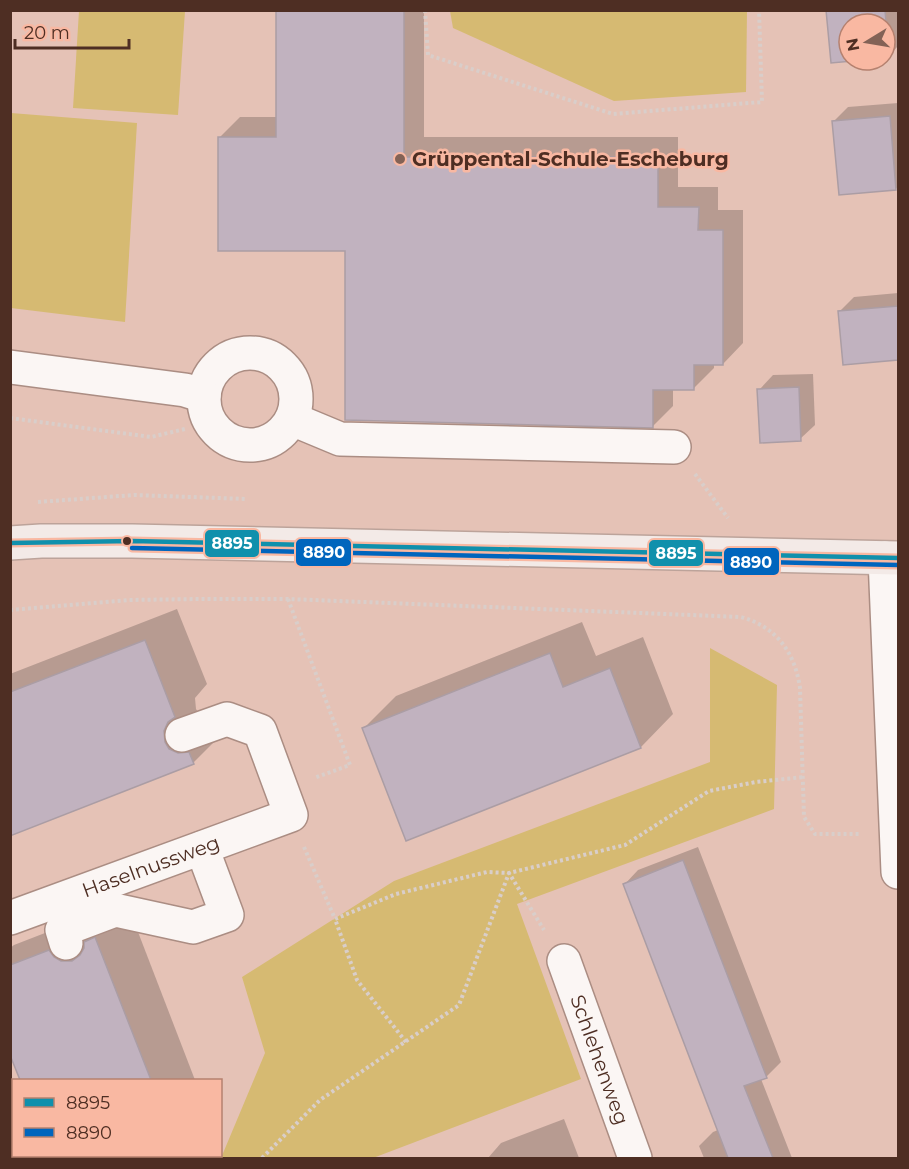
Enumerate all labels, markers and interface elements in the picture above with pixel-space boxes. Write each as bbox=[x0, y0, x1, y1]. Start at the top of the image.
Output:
scale bar bbox=[15, 12, 129, 50]
north arrow bbox=[837, 12, 897, 72]
text: 20 m bbox=[24, 22, 70, 44]
text: N bbox=[842, 37, 863, 53]
place label: Grüppental-Schule-Escheburg bbox=[412, 147, 729, 171]
marker: Grüppental-Schule-Escheburg bbox=[393, 152, 407, 166]
line badge: 8895 bbox=[204, 529, 260, 558]
text: 8895 bbox=[212, 534, 253, 553]
unlabelled marker bbox=[121, 535, 133, 547]
line badge: 8890 bbox=[295, 538, 352, 567]
line badge: 8895 bbox=[648, 539, 704, 567]
text: 8890 bbox=[303, 543, 345, 562]
text: 8895 bbox=[656, 544, 697, 563]
line badge: 8890 bbox=[723, 547, 780, 576]
text: 8890 bbox=[730, 553, 772, 572]
street label: Haselnussweg bbox=[79, 830, 223, 903]
street label: Schlehenweg bbox=[565, 992, 634, 1128]
legend bbox=[12, 1079, 222, 1157]
text: 8895 bbox=[66, 1092, 110, 1114]
text: 8890 bbox=[66, 1122, 112, 1144]

